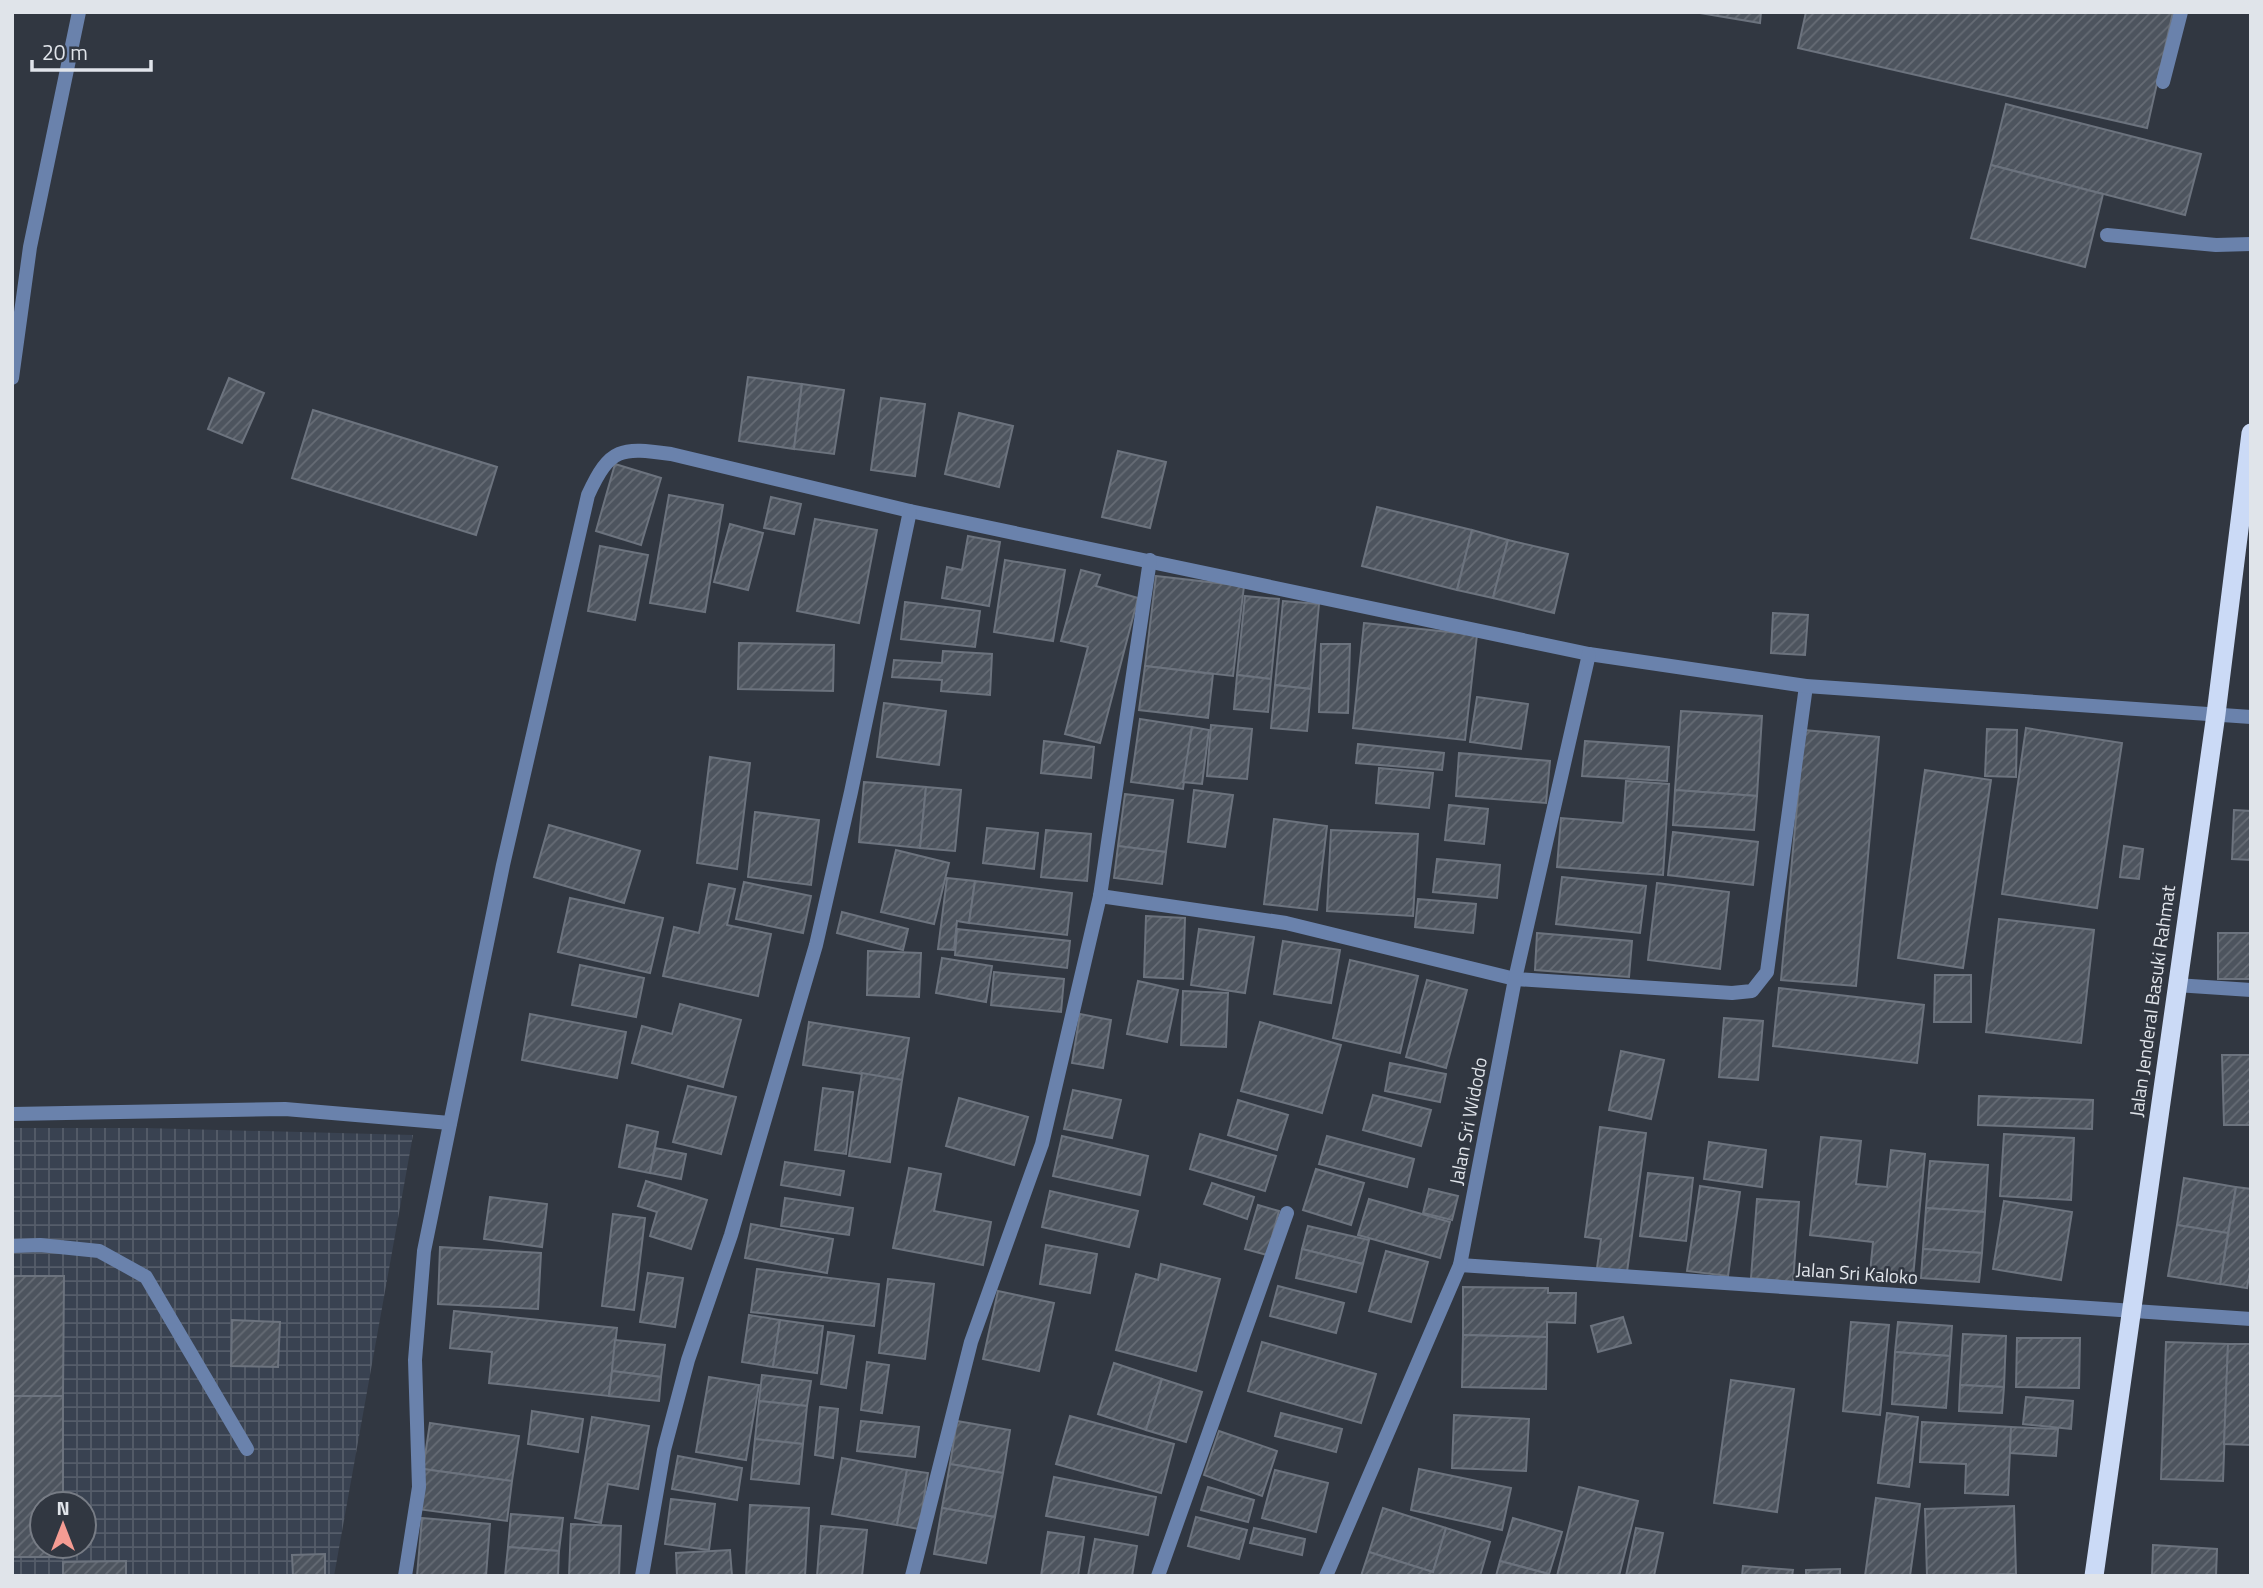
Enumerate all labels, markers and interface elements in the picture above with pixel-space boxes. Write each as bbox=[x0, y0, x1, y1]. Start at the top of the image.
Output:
scale bar bbox=[32, 28, 150, 72]
text: 20 m bbox=[42, 36, 88, 68]
street label: Jalan Jenderal Basuki Rahmat bbox=[2121, 883, 2182, 1119]
street label: Jalan Sri Widodo bbox=[1441, 1054, 1494, 1187]
street label: Jalan Sri Kaloko bbox=[1795, 1254, 1919, 1291]
north arrow bbox=[28, 1490, 98, 1560]
text: N bbox=[56, 1493, 70, 1522]

